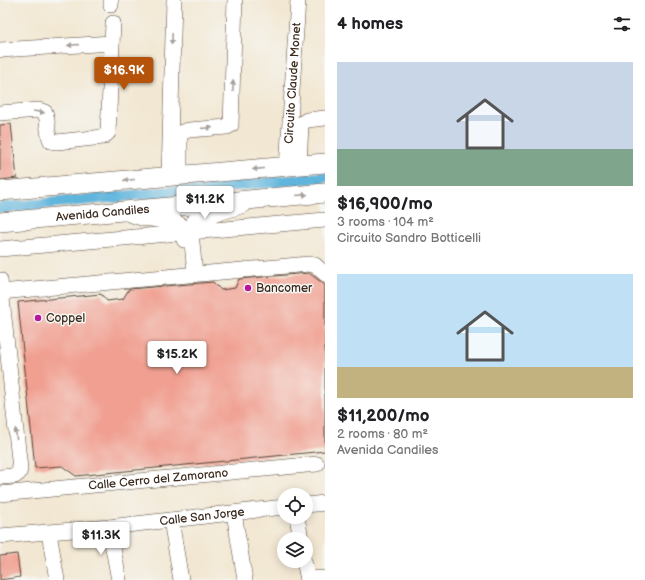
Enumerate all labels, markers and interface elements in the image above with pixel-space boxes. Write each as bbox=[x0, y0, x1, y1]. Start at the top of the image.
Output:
icon: filters bbox=[611, 13, 633, 35]
text: 4 homes bbox=[337, 14, 403, 34]
street label: Circuito Claude Monet bbox=[281, 22, 304, 144]
one-way arrow bbox=[169, 33, 176, 45]
one-way arrow bbox=[67, 42, 79, 49]
pin: $16.9K bbox=[91, 57, 157, 91]
text: $16.9K bbox=[103, 62, 145, 78]
one-way arrow bbox=[230, 79, 236, 92]
icon: home bbox=[449, 88, 521, 160]
one-way arrow bbox=[32, 109, 45, 115]
one-way arrow bbox=[201, 125, 213, 132]
one-way arrow bbox=[252, 166, 264, 173]
one-way arrow bbox=[123, 177, 135, 183]
pin: $11.2K bbox=[172, 186, 238, 220]
text: $11.2K bbox=[185, 191, 225, 207]
one-way arrow bbox=[296, 192, 308, 199]
text: $16,900/mo bbox=[337, 194, 433, 214]
street label: Avenida Candiles bbox=[55, 201, 150, 224]
text: 3 rooms · 104 m² bbox=[337, 214, 434, 230]
text: Circuito Sandro Botticelli bbox=[337, 230, 481, 246]
place label: Bancomer bbox=[256, 281, 313, 296]
marker: Bancomer bbox=[243, 283, 253, 293]
icon: home bbox=[449, 300, 521, 372]
place label: Coppel bbox=[46, 311, 85, 326]
marker: Coppel bbox=[33, 313, 43, 323]
pin: $15.2K bbox=[144, 341, 210, 375]
text: $15.2K bbox=[156, 346, 198, 362]
text: $11,200/mo bbox=[337, 406, 430, 426]
text: 2 rooms · 80 m² bbox=[337, 426, 428, 442]
one-way arrow bbox=[13, 428, 20, 440]
text: Avenida Candiles bbox=[337, 442, 438, 458]
street label: Calle Cerro del Zamorano bbox=[88, 465, 229, 493]
map controls bbox=[277, 488, 313, 568]
button: locate bbox=[277, 488, 313, 524]
street label: Calle San Jorge bbox=[159, 504, 245, 529]
pin: $11.3K bbox=[68, 522, 134, 556]
text: $11.3K bbox=[82, 527, 120, 543]
button: layers bbox=[277, 532, 313, 568]

